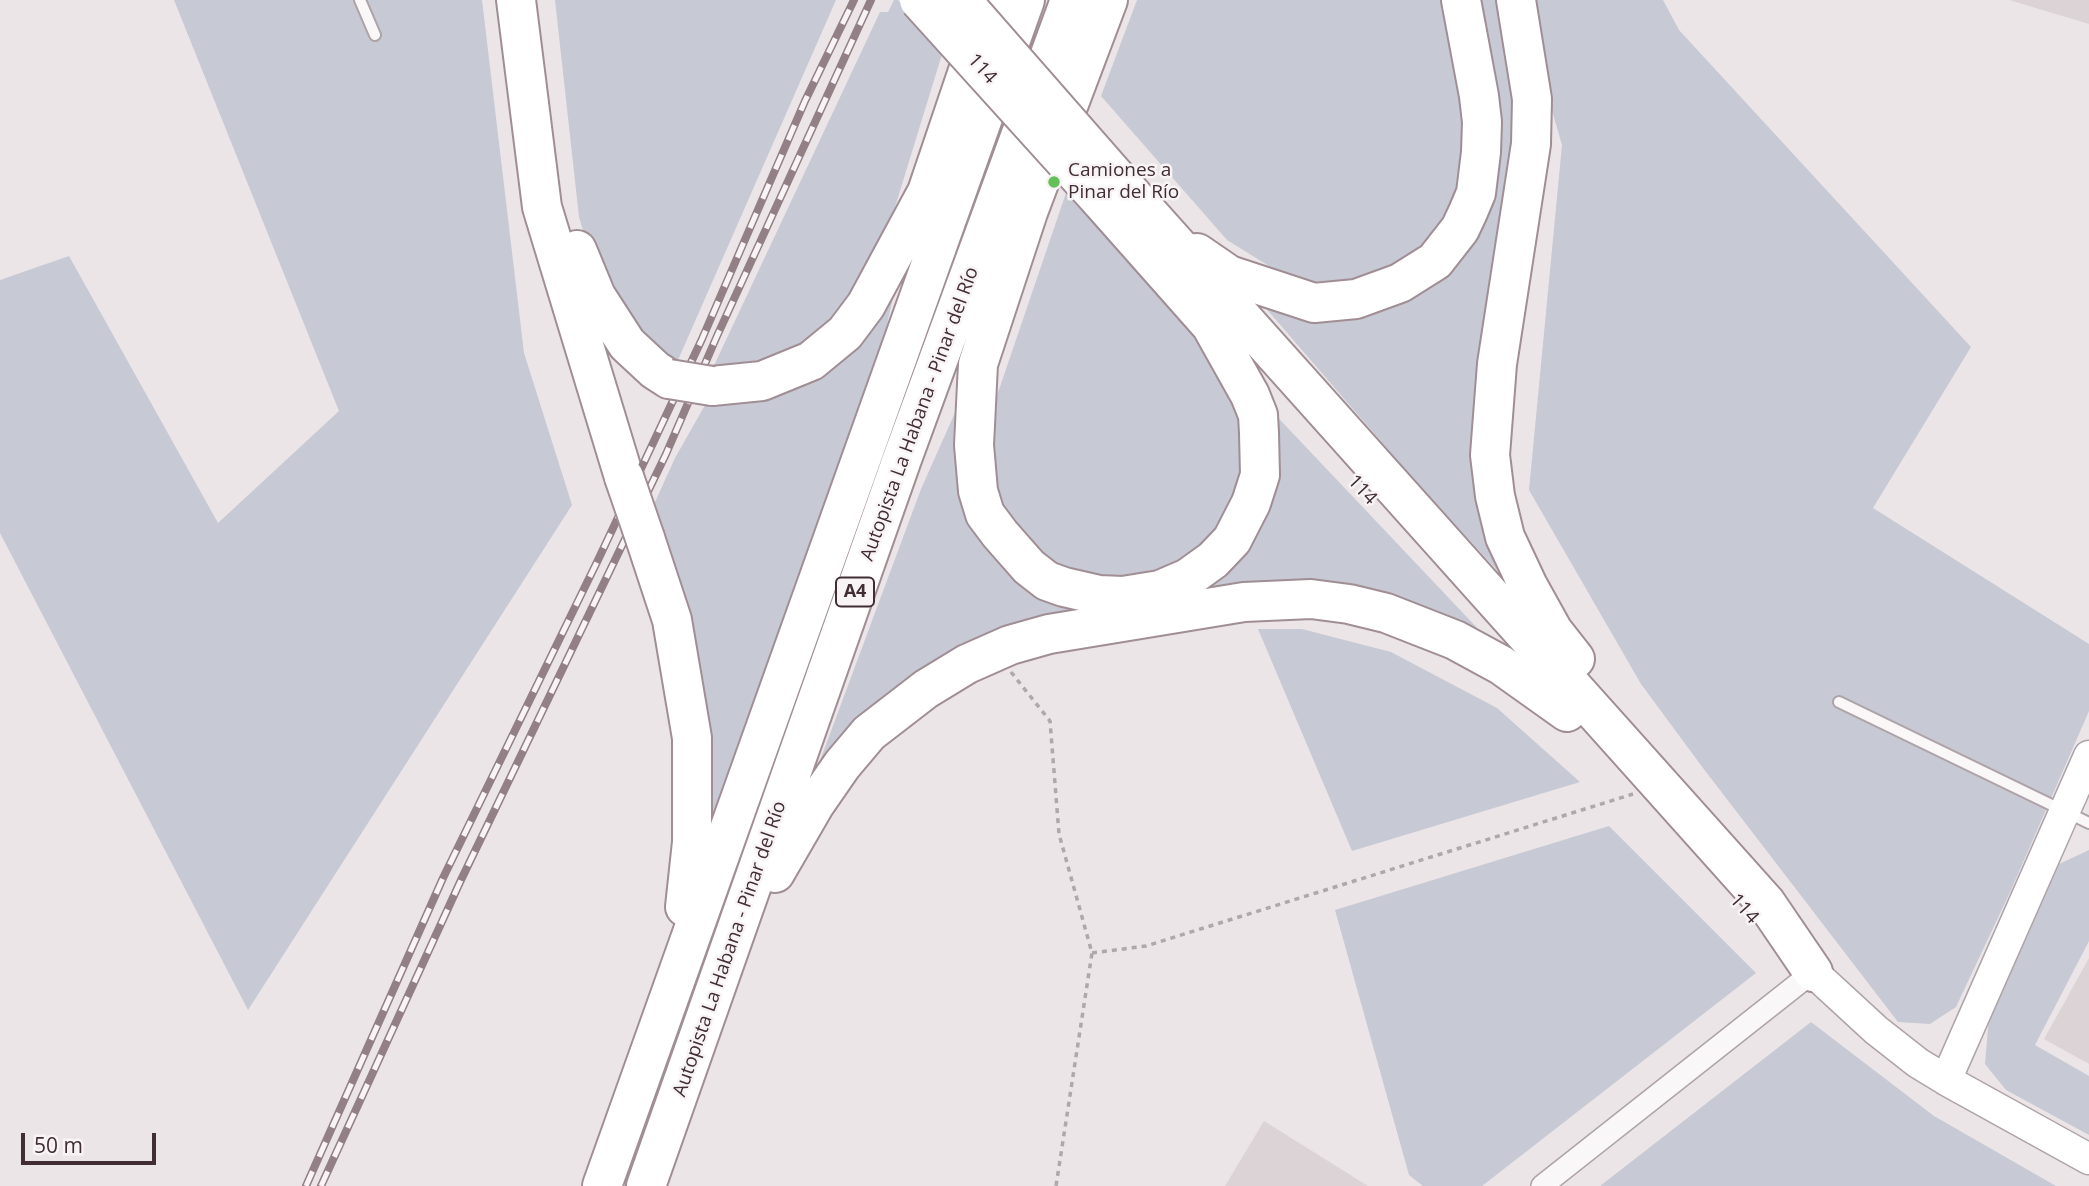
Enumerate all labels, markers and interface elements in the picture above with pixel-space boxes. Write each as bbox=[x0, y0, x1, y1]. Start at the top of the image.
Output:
street label: 114 bbox=[963, 49, 1001, 89]
place label: Camiones a Pinar del Río bbox=[1068, 160, 1179, 204]
marker: Camiones a Pinar del Río bbox=[1046, 174, 1062, 190]
street label: Autopista La Habana - Pinar del Río bbox=[856, 264, 984, 564]
street label: 114 bbox=[1343, 470, 1381, 510]
road number: A4 bbox=[836, 578, 874, 606]
street label: Autopista La Habana - Pinar del Río bbox=[669, 798, 791, 1100]
street label: 114 bbox=[1725, 889, 1763, 929]
scale bar bbox=[24, 1120, 159, 1164]
text: 50 m bbox=[34, 1131, 83, 1159]

